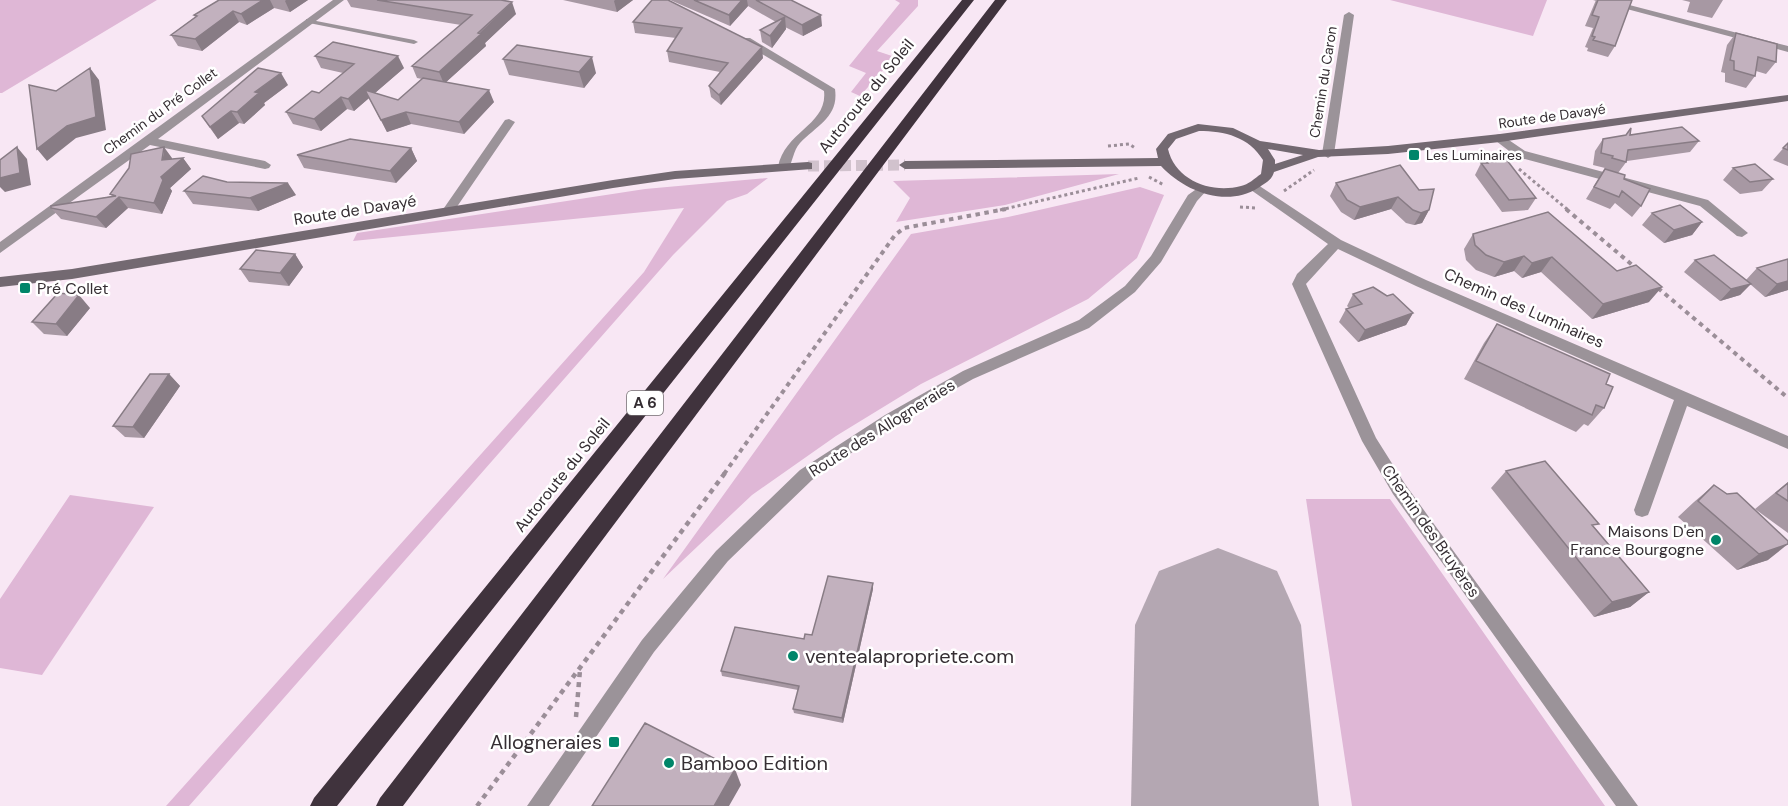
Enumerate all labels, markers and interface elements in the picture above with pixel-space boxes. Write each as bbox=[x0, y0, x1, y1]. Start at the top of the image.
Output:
street label: Chemin du Caron bbox=[1305, 25, 1341, 139]
street label: Autoroute du Soleil bbox=[813, 35, 919, 157]
street label: Chemin du Pré Collet bbox=[99, 64, 221, 158]
street label: Route de Davayé bbox=[1497, 100, 1607, 132]
place label: Les Luminaires bbox=[1426, 146, 1522, 164]
marker: Les Luminaires bbox=[1407, 148, 1421, 162]
street label: Route de Davayé bbox=[292, 190, 418, 230]
street label: Chemin des Luminaires bbox=[1441, 263, 1607, 353]
place label: Pré Collet bbox=[37, 278, 108, 299]
marker: Pré Collet bbox=[18, 281, 32, 295]
street label: Route des Allogneraies bbox=[805, 375, 959, 481]
road number: A 6 bbox=[627, 391, 663, 415]
street label: Autoroute du Soleil bbox=[509, 414, 615, 536]
street label: Chemin des Bruyères bbox=[1377, 461, 1485, 601]
place label: Maisons D'en France Bourgogne bbox=[1570, 521, 1704, 560]
marker: Maisons D'en France Bourgogne bbox=[1709, 533, 1723, 547]
place label: ventealapropriete.com bbox=[805, 643, 1014, 669]
marker: ventealapropriete.com bbox=[786, 649, 800, 663]
place label: Allogneraies bbox=[490, 729, 602, 755]
marker: Allogneraies bbox=[607, 735, 621, 749]
place label: Bamboo Edition bbox=[681, 750, 828, 776]
marker: Bamboo Edition bbox=[662, 756, 676, 770]

